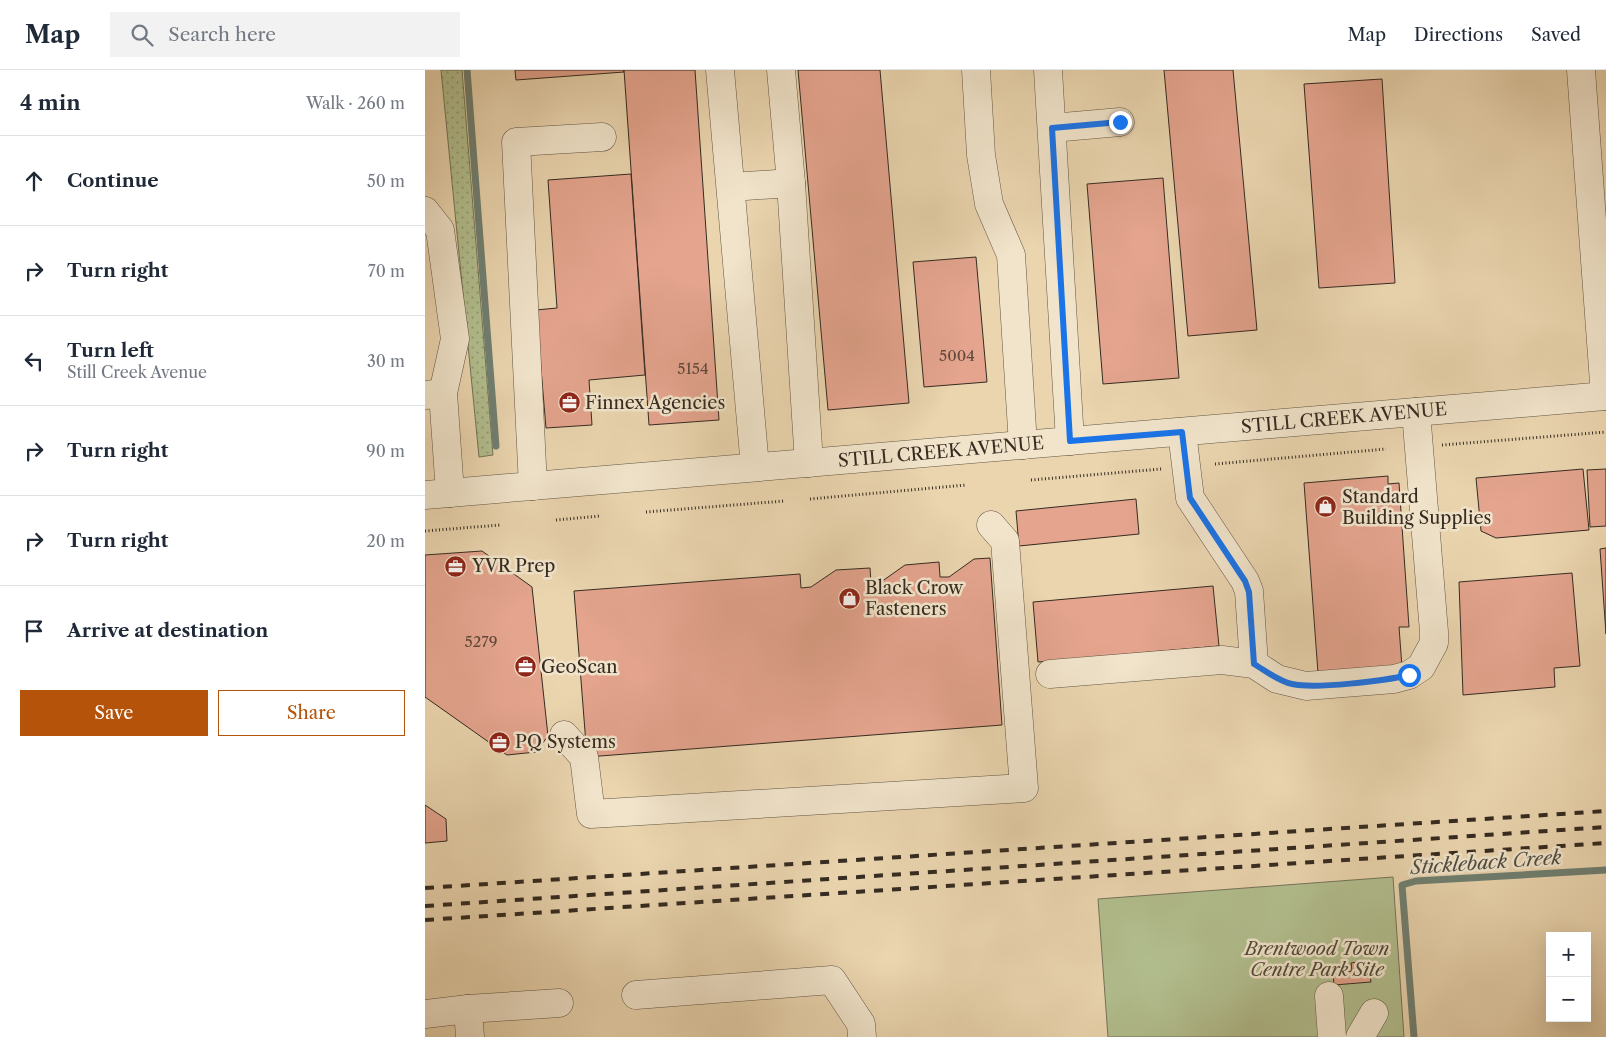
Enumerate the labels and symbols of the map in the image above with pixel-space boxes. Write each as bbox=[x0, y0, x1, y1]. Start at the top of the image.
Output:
route end bbox=[1109, 111, 1132, 134]
house number: 5004 bbox=[939, 346, 975, 365]
house number: 5154 bbox=[677, 359, 709, 378]
office icon: Finnex Agencies bbox=[557, 391, 581, 415]
place label: Finnex Agencies bbox=[585, 392, 725, 414]
street label: STILL CREEK AVENUE bbox=[1240, 398, 1448, 438]
street label: STILL CREEK AVENUE bbox=[837, 432, 1045, 472]
place label: Standard Building Supplies bbox=[1342, 486, 1491, 529]
shop icon: Standard Building Supplies bbox=[1314, 495, 1338, 519]
office icon: YVR Prep bbox=[444, 554, 468, 578]
place label: YVR Prep bbox=[471, 555, 555, 577]
place label: Black Crow Fasteners bbox=[865, 577, 964, 620]
shop icon: Black Crow Fasteners bbox=[837, 586, 861, 610]
house number: 5279 bbox=[465, 632, 497, 651]
office icon: GeoScan bbox=[513, 655, 537, 679]
place label: GeoScan bbox=[541, 656, 618, 678]
route start bbox=[1398, 664, 1421, 687]
office icon: PQ Systems bbox=[487, 730, 511, 754]
place label: PQ Systems bbox=[515, 731, 616, 753]
water label: Stickleback Creek bbox=[1409, 846, 1562, 879]
park label: Brentwood Town Centre Park Site bbox=[1243, 938, 1389, 981]

